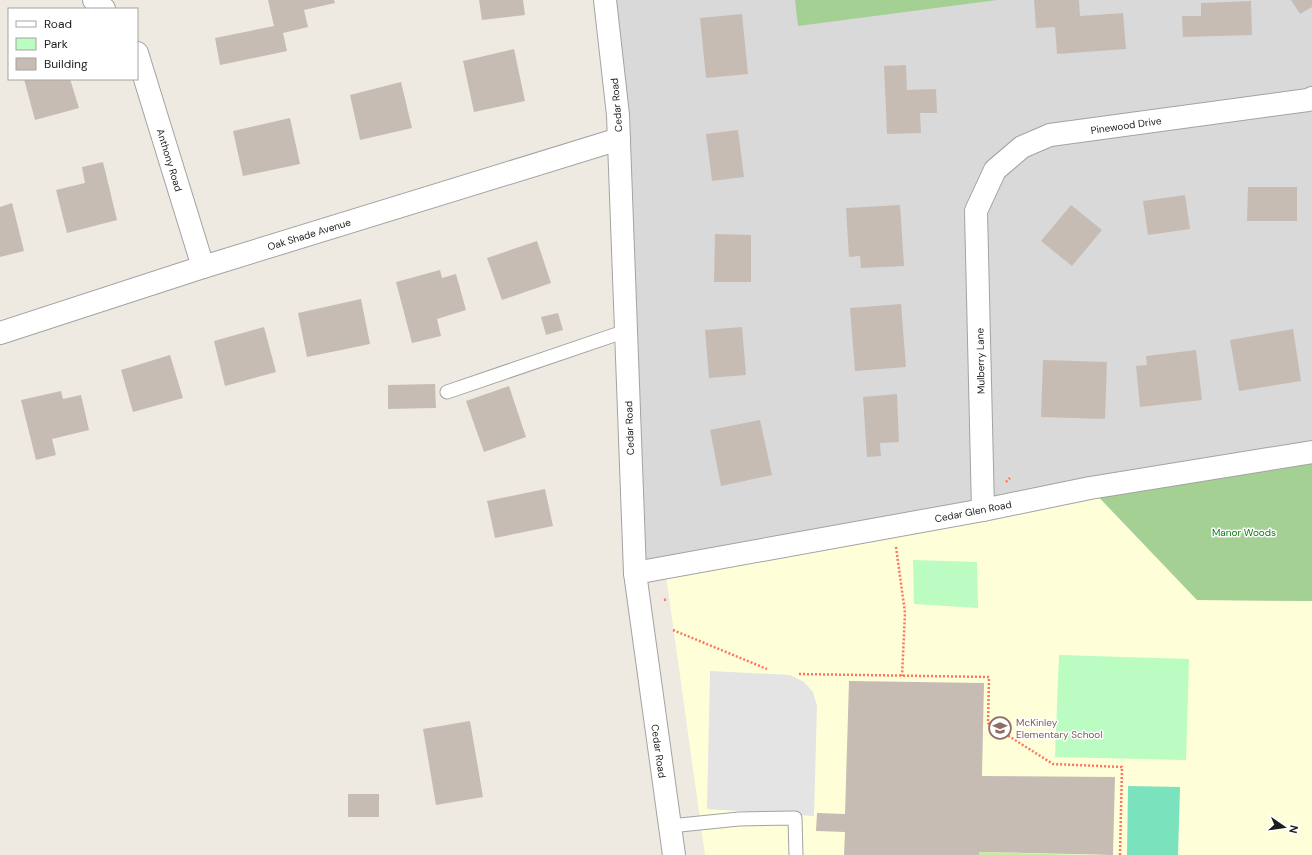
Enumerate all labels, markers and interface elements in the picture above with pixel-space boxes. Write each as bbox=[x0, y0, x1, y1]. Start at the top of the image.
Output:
legend bbox=[8, 8, 138, 80]
text: Road bbox=[44, 16, 72, 32]
text: Park bbox=[44, 36, 68, 52]
text: Building bbox=[44, 56, 88, 72]
street label: Cedar Road bbox=[608, 77, 625, 133]
street label: Pinewood Drive bbox=[1090, 114, 1163, 137]
street label: Anthony Road bbox=[154, 127, 185, 193]
street label: Oak Shade Avenue bbox=[266, 216, 353, 253]
street label: Mulberry Lane bbox=[973, 328, 988, 394]
street label: Cedar Road bbox=[622, 401, 637, 455]
street label: Cedar Glen Road bbox=[934, 498, 1013, 525]
park label: Manor Woods bbox=[1212, 526, 1276, 539]
school or university icon: McKinley Elementary School bbox=[987, 715, 1013, 741]
place label: McKinley Elementary School bbox=[1016, 716, 1103, 741]
street label: Cedar Road bbox=[648, 723, 669, 779]
north arrow bbox=[1264, 807, 1304, 847]
text: N bbox=[1286, 824, 1301, 835]

